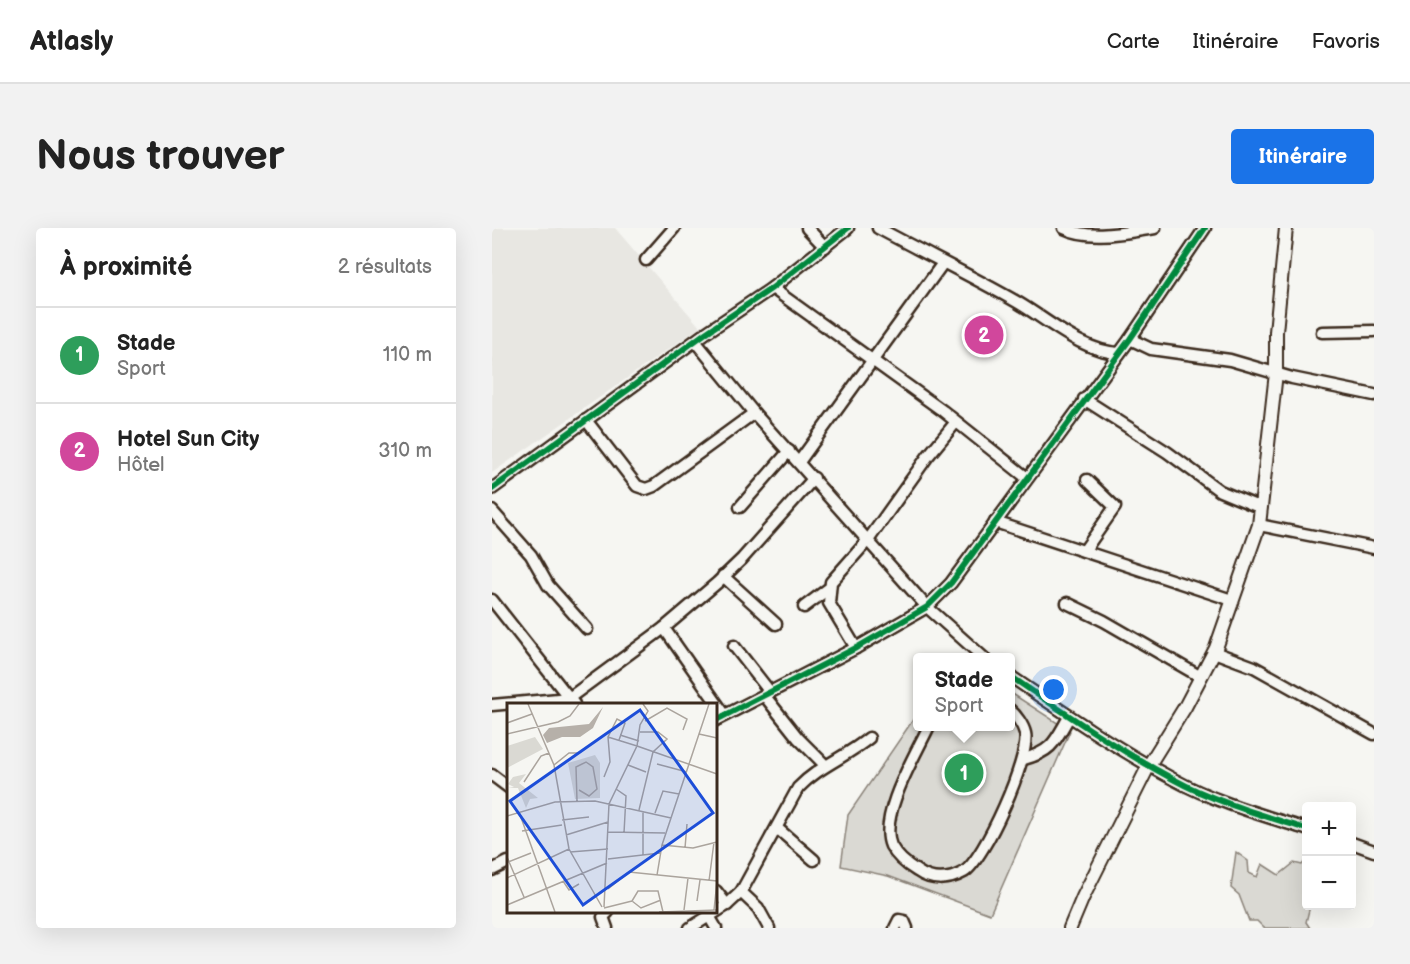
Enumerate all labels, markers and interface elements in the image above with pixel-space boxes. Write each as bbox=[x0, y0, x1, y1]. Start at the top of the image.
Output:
text: Atlasly bbox=[30, 25, 113, 58]
text: Carte bbox=[1107, 29, 1160, 54]
text: Itinéraire bbox=[1193, 29, 1279, 54]
text: Favoris bbox=[1312, 29, 1380, 54]
button: Itinéraire bbox=[1231, 129, 1374, 184]
text: Nous trouver bbox=[36, 131, 284, 182]
text: À proximité bbox=[60, 252, 192, 283]
text: 2 résultats bbox=[338, 255, 432, 279]
pin: 2 bbox=[964, 312, 1004, 358]
text: Stade bbox=[117, 330, 176, 357]
text: 1 bbox=[75, 343, 84, 367]
text: 110 m bbox=[383, 343, 432, 367]
text: Sport bbox=[117, 357, 166, 381]
text: Hotel Sun City bbox=[117, 426, 259, 453]
text: 2 bbox=[74, 439, 85, 463]
text: 310 m bbox=[378, 439, 432, 463]
text: Hôtel bbox=[117, 453, 165, 477]
popup bbox=[913, 653, 1015, 731]
text: Stade bbox=[935, 667, 993, 694]
your location bbox=[1039, 675, 1068, 704]
text: Sport bbox=[935, 694, 983, 718]
inset map bbox=[507, 703, 717, 913]
pin: 1 bbox=[944, 750, 984, 796]
map controls bbox=[1302, 802, 1356, 910]
button: + bbox=[1302, 802, 1356, 856]
button: − bbox=[1302, 856, 1356, 910]

